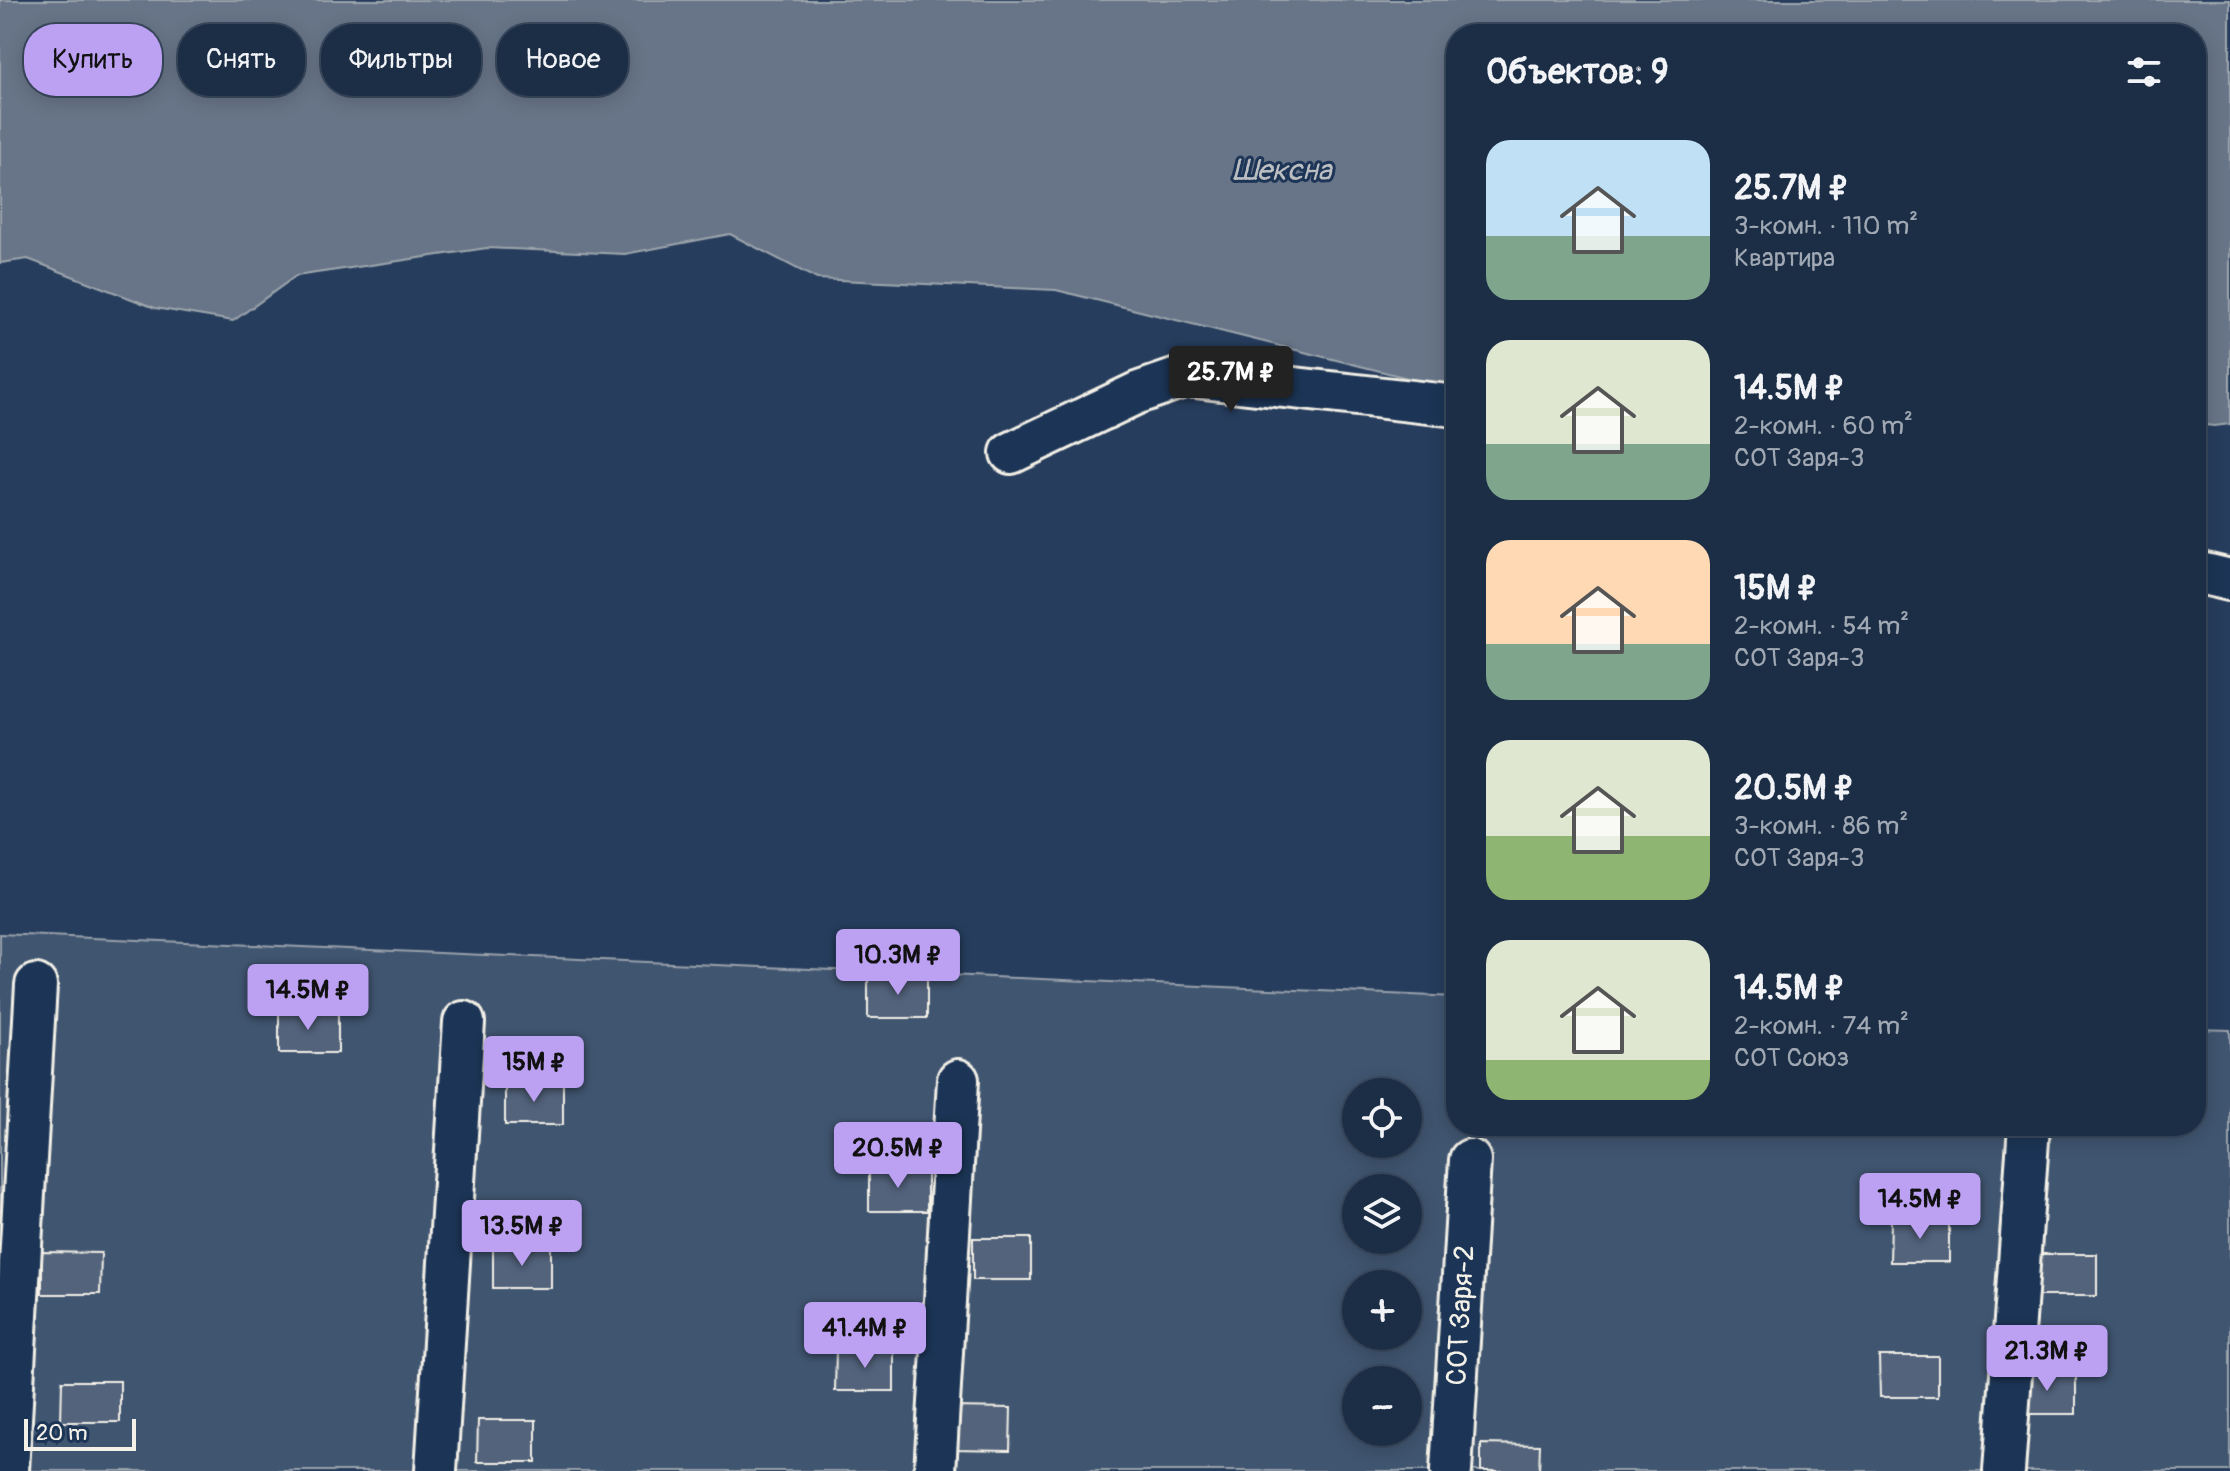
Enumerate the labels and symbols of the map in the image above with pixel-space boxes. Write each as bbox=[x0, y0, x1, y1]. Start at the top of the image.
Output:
water label: Шексна bbox=[1233, 152, 1334, 189]
pin: 25.7M ₽ bbox=[1157, 346, 1305, 414]
pin: 10.3M ₽ bbox=[824, 929, 972, 997]
pin: 14.5M ₽ bbox=[234, 964, 382, 1032]
pin: 15M ₽ bbox=[478, 1036, 590, 1104]
pin: 20.5M ₽ bbox=[824, 1122, 972, 1190]
pin: 14.5M ₽ bbox=[1846, 1173, 1994, 1241]
pin: 13.5M ₽ bbox=[448, 1200, 596, 1268]
street label: СОТ Заря-2 bbox=[1439, 1244, 1482, 1386]
pin: 41.4M ₽ bbox=[791, 1302, 939, 1370]
pin: 21.3M ₽ bbox=[1973, 1325, 2121, 1393]
scale bar bbox=[24, 1415, 136, 1451]

